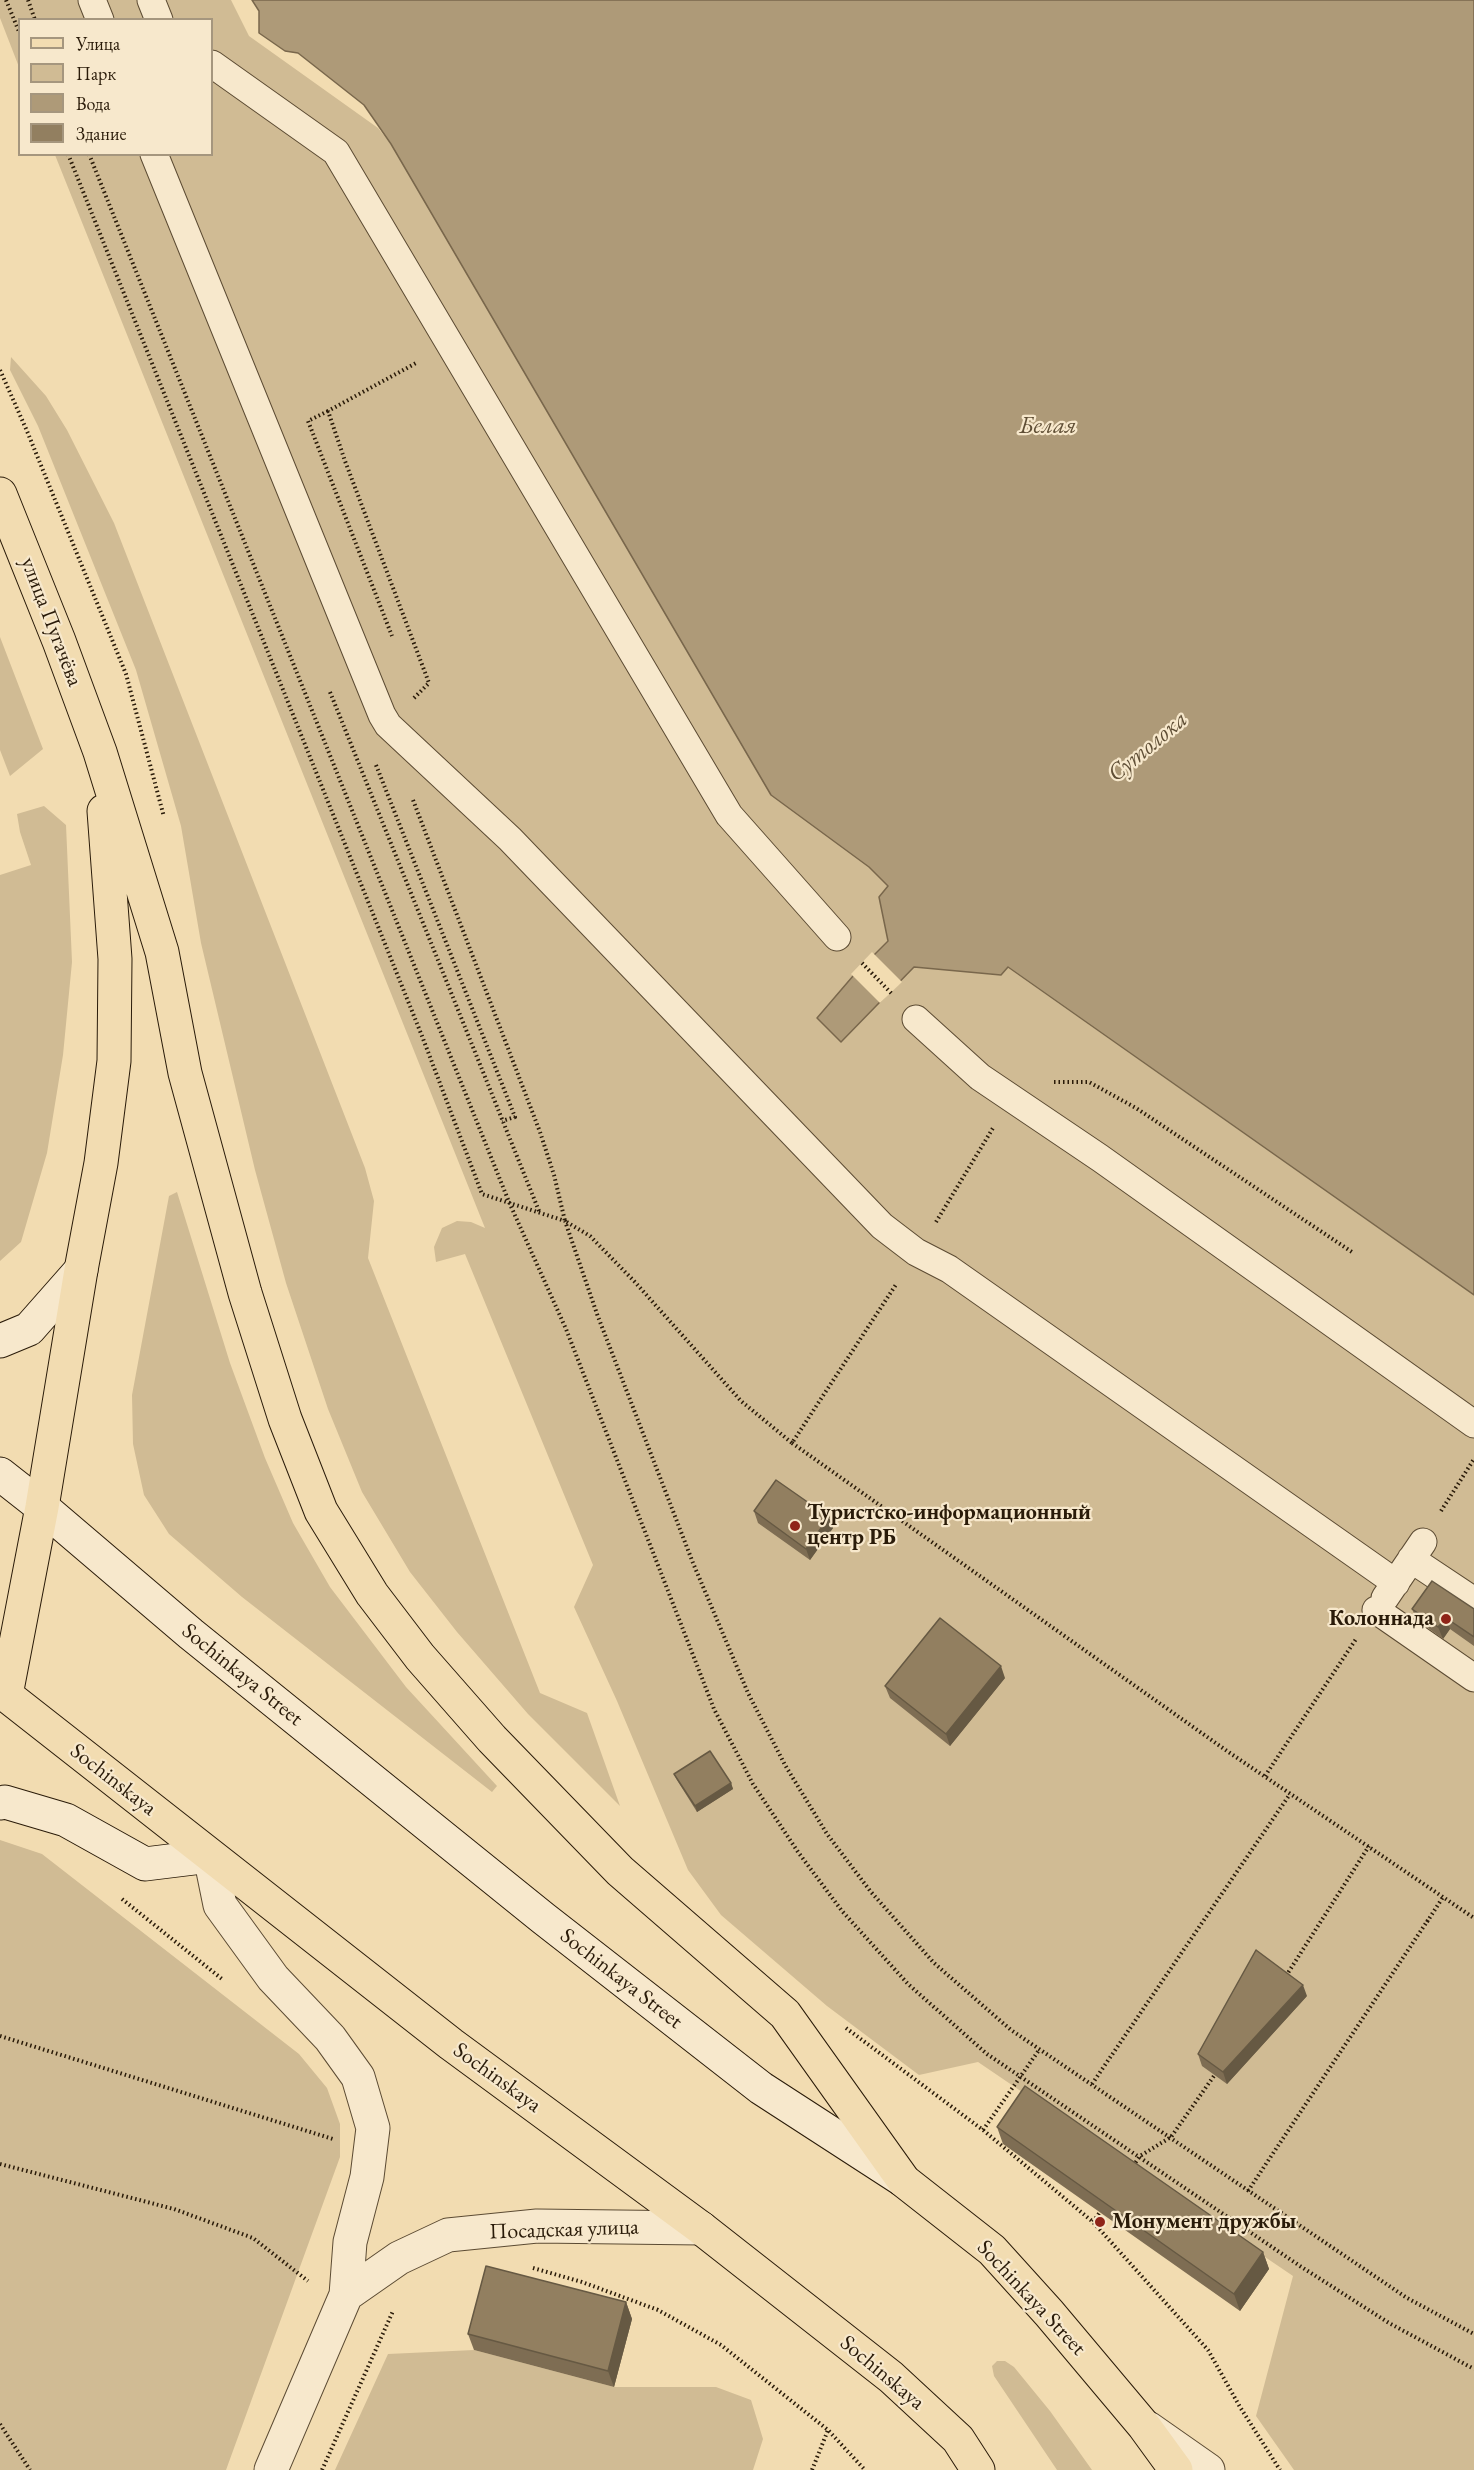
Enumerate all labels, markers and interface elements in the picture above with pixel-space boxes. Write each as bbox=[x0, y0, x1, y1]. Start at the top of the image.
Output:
legend bbox=[18, 18, 213, 156]
text: Улица bbox=[76, 32, 120, 55]
text: Парк bbox=[76, 62, 116, 85]
text: Вода bbox=[76, 92, 110, 115]
text: Здание bbox=[76, 122, 126, 145]
water label: Белая bbox=[1019, 412, 1077, 440]
street label: улица Пугачёва bbox=[14, 554, 88, 690]
water label: Сутолока bbox=[1102, 705, 1194, 789]
place label: Туристско-информационный центр РБ bbox=[807, 1500, 1091, 1552]
marker: Туристско-информационный центр РБ bbox=[788, 1519, 802, 1533]
place label: Колоннада bbox=[1329, 1606, 1434, 1632]
marker: Колоннада bbox=[1439, 1612, 1453, 1626]
street label: Sochinkaya Street bbox=[176, 1618, 308, 1732]
street label: Sochinskaya bbox=[64, 1738, 162, 1822]
street label: Sochinkaya Street bbox=[555, 1923, 687, 2035]
street label: Sochinskaya bbox=[448, 2037, 546, 2119]
place label: Монумент дружбы bbox=[1112, 2209, 1296, 2235]
street label: Посадская улица bbox=[489, 2214, 639, 2246]
marker: Монумент дружбы bbox=[1093, 2215, 1107, 2229]
street label: Sochinkaya Street bbox=[971, 2235, 1091, 2361]
street label: Sochinskaya bbox=[834, 2330, 930, 2416]

